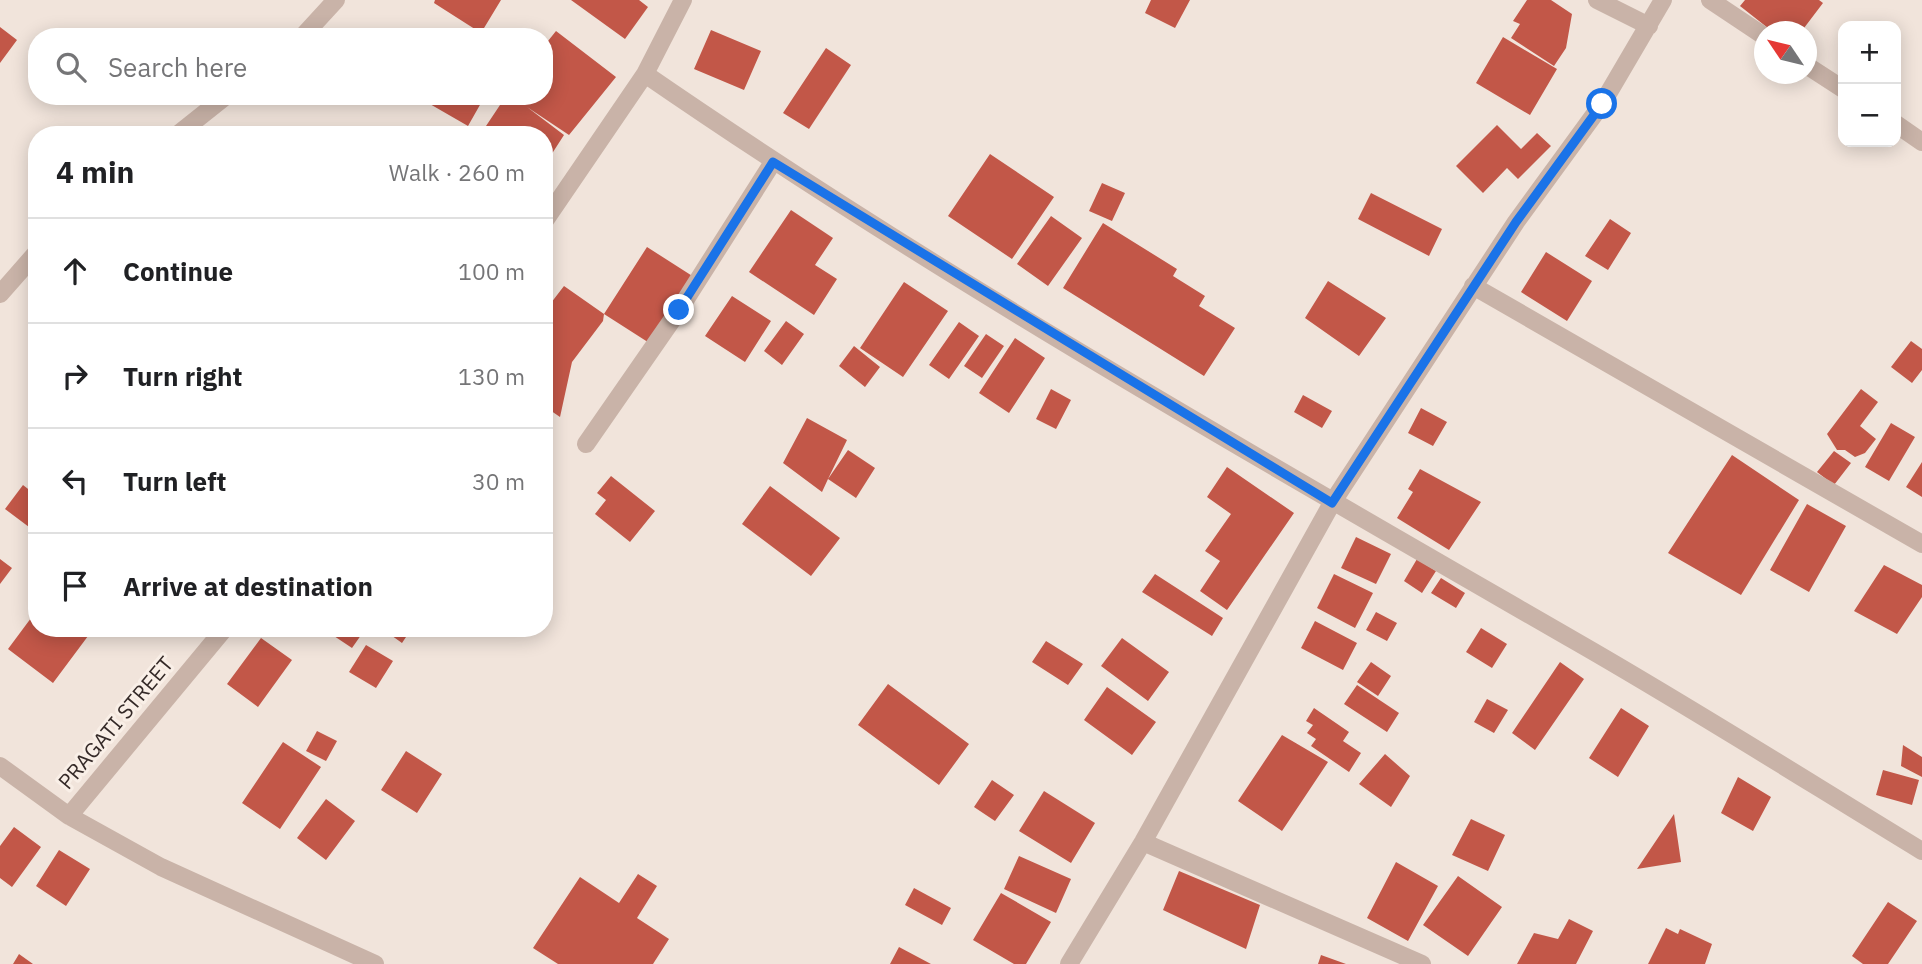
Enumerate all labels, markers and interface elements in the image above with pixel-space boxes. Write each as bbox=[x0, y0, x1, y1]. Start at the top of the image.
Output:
north arrow bbox=[1754, 21, 1817, 84]
map controls bbox=[1838, 21, 1901, 147]
button: + bbox=[1838, 21, 1901, 84]
search box bbox=[28, 28, 553, 105]
icon: search bbox=[52, 48, 90, 86]
text: Search here bbox=[108, 50, 247, 84]
button: − bbox=[1838, 84, 1901, 147]
route start bbox=[1586, 88, 1617, 119]
text: 4 min bbox=[56, 152, 134, 191]
text: Walk · 260 m bbox=[389, 157, 525, 187]
icon: ahead bbox=[56, 252, 94, 290]
text: Continue bbox=[123, 254, 233, 288]
text: 100 m bbox=[458, 256, 525, 286]
route end bbox=[663, 294, 694, 325]
icon: right bbox=[56, 357, 94, 395]
text: Turn right bbox=[123, 359, 242, 393]
text: 130 m bbox=[458, 361, 525, 391]
icon: left bbox=[56, 462, 94, 500]
text: Turn left bbox=[123, 464, 226, 498]
text: 30 m bbox=[472, 466, 525, 496]
icon: arrive bbox=[56, 567, 94, 605]
text: Arrive at destination bbox=[123, 569, 373, 603]
street label: PRAGATI STREET bbox=[51, 650, 179, 795]

